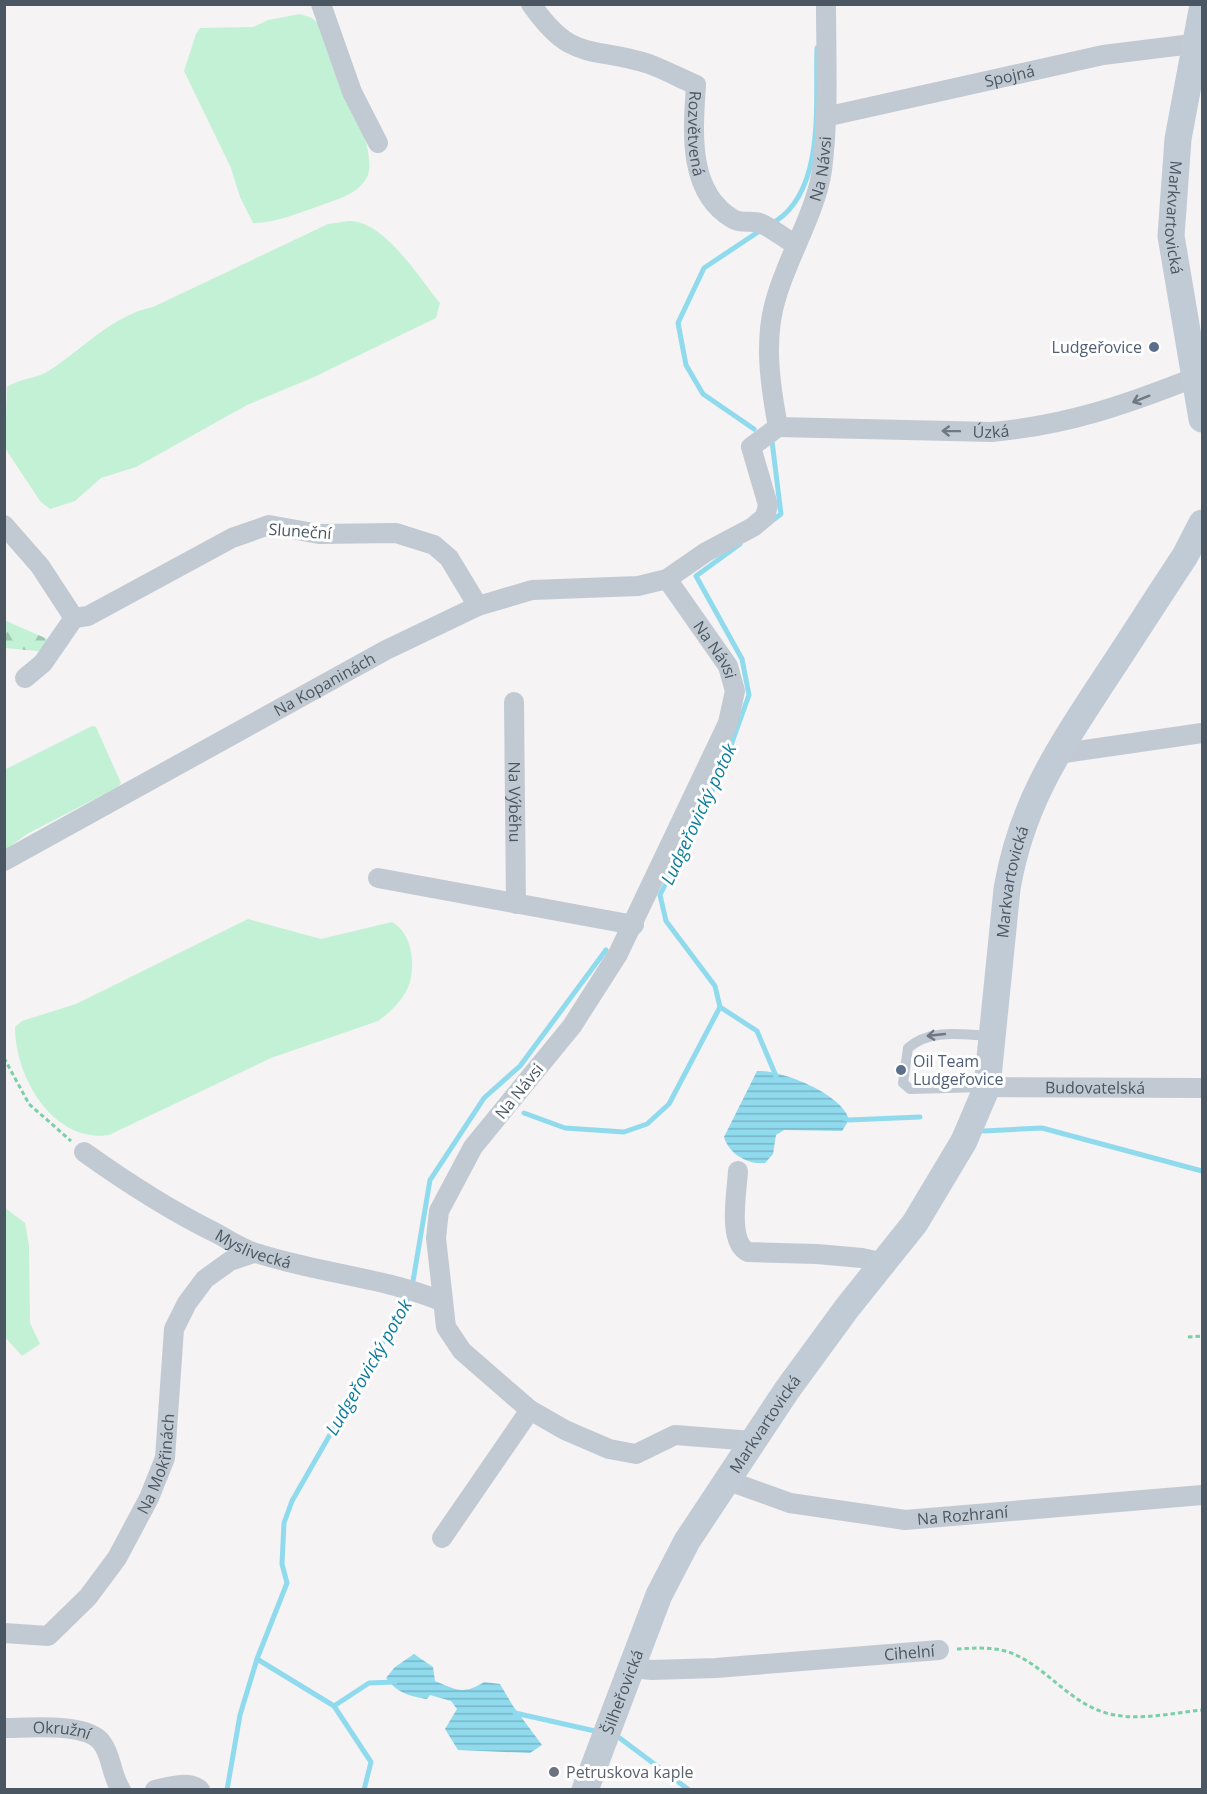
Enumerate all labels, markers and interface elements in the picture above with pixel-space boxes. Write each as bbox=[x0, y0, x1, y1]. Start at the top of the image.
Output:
street label: Spojná bbox=[982, 60, 1037, 92]
street label: Rozvětvená bbox=[683, 90, 710, 179]
street label: Na Návsi bbox=[804, 135, 836, 204]
street label: Markvartovická bbox=[1160, 160, 1188, 276]
place label: Ludgeřovice bbox=[1052, 336, 1142, 358]
marker: Ludgeřovice bbox=[1147, 340, 1161, 354]
one-way arrow bbox=[1132, 394, 1151, 405]
street label: Úzká bbox=[972, 419, 1011, 443]
one-way arrow bbox=[941, 425, 961, 437]
street label: Sluneční bbox=[268, 518, 333, 544]
street label: Na Návsi bbox=[689, 616, 742, 681]
street label: Na Kopaninách bbox=[269, 647, 379, 721]
water label: Ludgeřovický potok bbox=[655, 738, 742, 888]
street label: Na Výběhu bbox=[504, 761, 526, 843]
street label: Markvartovická bbox=[991, 823, 1034, 939]
one-way arrow bbox=[927, 1030, 946, 1041]
place label: Oil Team Ludgeřovice bbox=[913, 1050, 1003, 1090]
street label: Na Návsi bbox=[490, 1059, 548, 1123]
marker: Oil Team Ludgeřovice bbox=[894, 1063, 908, 1077]
street label: Budovatelská bbox=[1045, 1076, 1145, 1099]
street label: Myslivecká bbox=[211, 1224, 294, 1274]
water label: Ludgeřovický potok bbox=[319, 1294, 417, 1439]
street label: Markvartovická bbox=[724, 1370, 806, 1477]
street label: Na Mokřinách bbox=[131, 1413, 179, 1518]
street label: Na Rozhraní bbox=[916, 1500, 1010, 1530]
street label: Cihelní bbox=[883, 1639, 936, 1665]
street label: Šilheřovická bbox=[596, 1646, 648, 1737]
street label: Okružní bbox=[33, 1716, 95, 1745]
place label: Petruskova kaple bbox=[566, 1761, 693, 1783]
marker: Petruskova kaple bbox=[547, 1765, 561, 1779]

